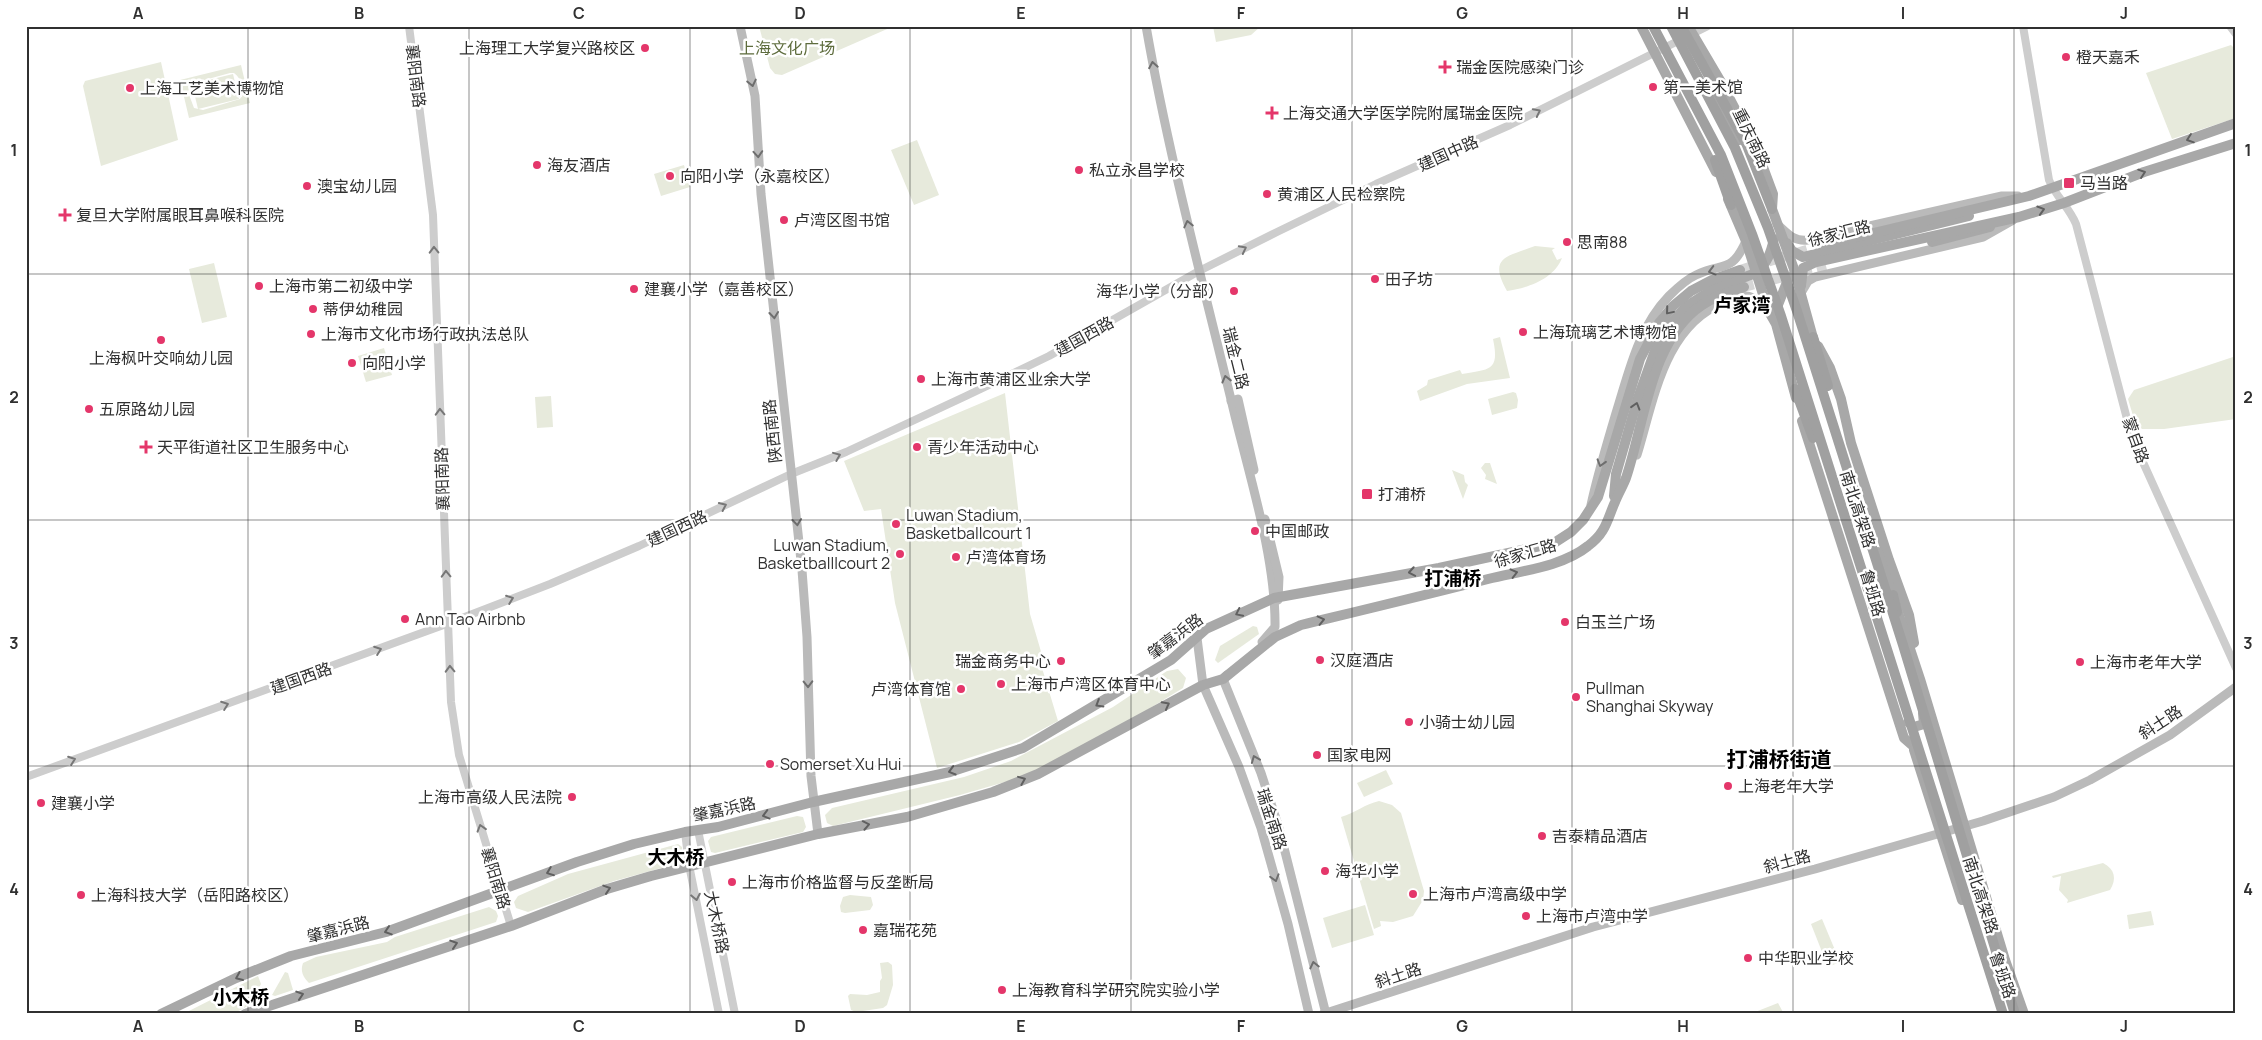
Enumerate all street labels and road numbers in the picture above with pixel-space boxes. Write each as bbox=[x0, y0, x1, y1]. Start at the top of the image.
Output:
street label: 襄阳南路 bbox=[401, 43, 431, 109]
street label: 重庆南路 bbox=[1728, 104, 1776, 172]
street label: 建国中路 bbox=[1414, 130, 1482, 176]
street label: 徐家汇路 bbox=[1805, 215, 1873, 251]
street label: 建国西路 bbox=[1051, 311, 1117, 361]
street label: 瑞金二路 bbox=[1218, 324, 1254, 392]
street label: 陕西南路 bbox=[758, 398, 786, 464]
street label: 蒙自路 bbox=[2117, 414, 2155, 466]
street label: 襄阳南路 bbox=[430, 447, 454, 511]
street label: 南北高架路 bbox=[1835, 468, 1881, 550]
street label: 建国西路 bbox=[643, 505, 711, 551]
street label: 徐家汇路 bbox=[1491, 534, 1559, 572]
street label: 鲁班路 bbox=[1855, 567, 1891, 619]
street label: 肇嘉浜路 bbox=[1143, 608, 1207, 664]
street label: 建国西路 bbox=[267, 657, 335, 699]
street label: 斜土路 bbox=[2134, 700, 2186, 744]
street label: 瑞金南路 bbox=[1252, 785, 1292, 853]
street label: 肇嘉浜路 bbox=[690, 792, 758, 826]
street label: 襄阳南路 bbox=[476, 844, 516, 912]
street label: 斜土路 bbox=[1761, 844, 1813, 878]
street label: 南北高架路 bbox=[1958, 854, 2004, 936]
street label: 大木桥路 bbox=[700, 888, 734, 956]
street label: 肇嘉浜路 bbox=[304, 911, 372, 947]
street label: 鲁班路 bbox=[1985, 949, 2021, 1001]
street label: 斜土路 bbox=[1372, 957, 1424, 993]

